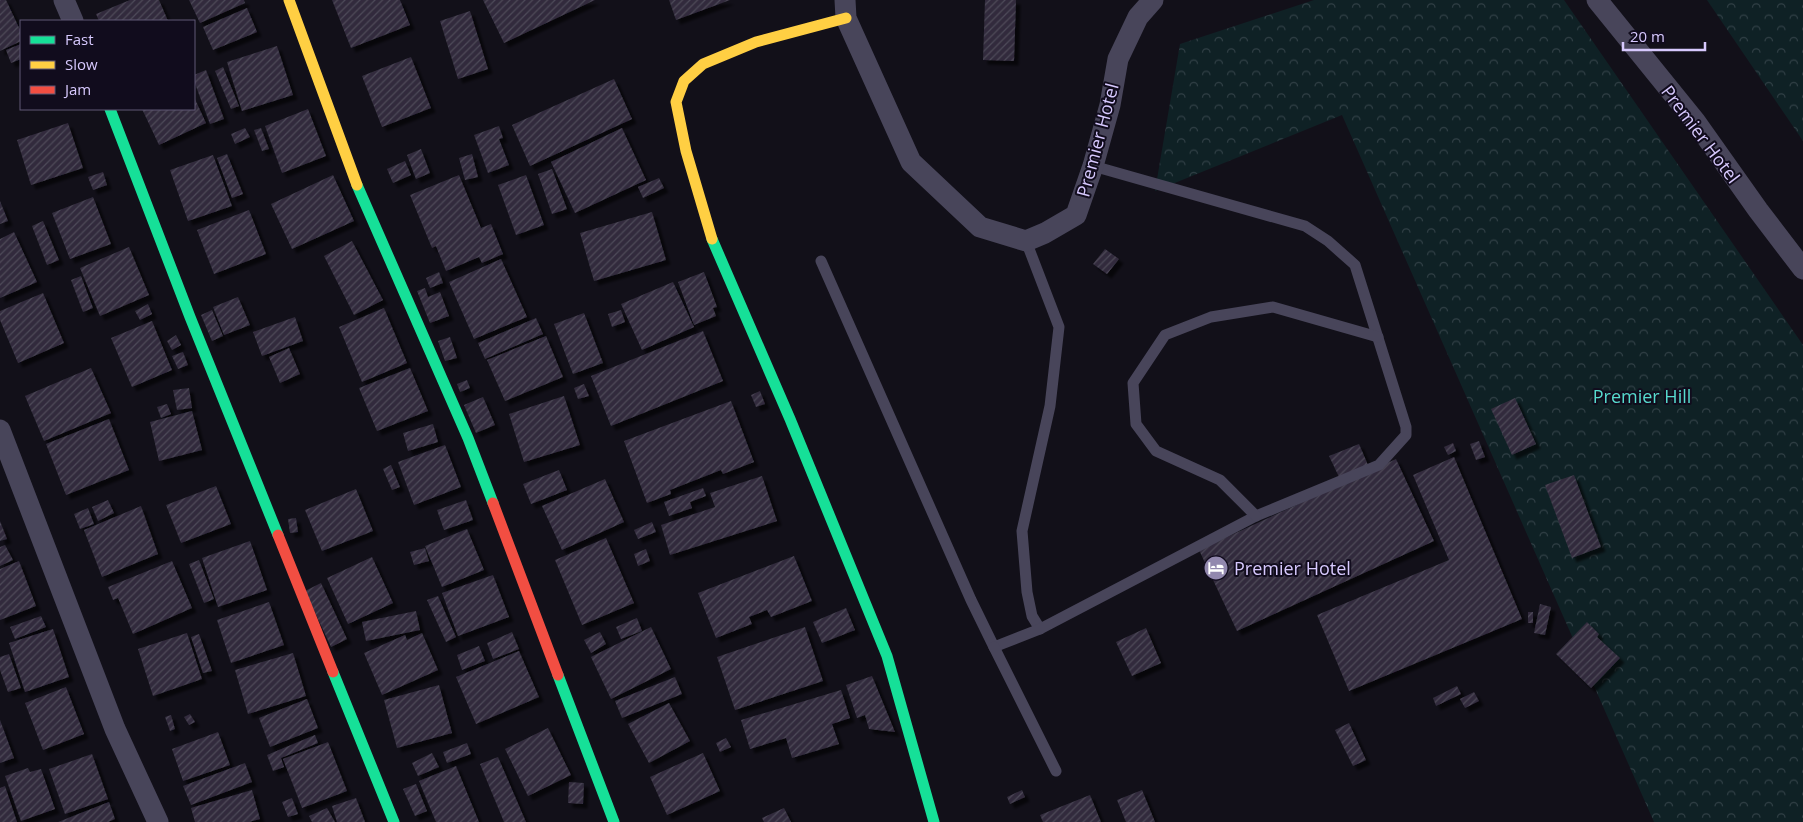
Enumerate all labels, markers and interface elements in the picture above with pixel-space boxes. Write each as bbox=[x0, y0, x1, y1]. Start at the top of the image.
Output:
legend bbox=[20, 20, 195, 110]
scale bar bbox=[1623, 20, 1706, 52]
text: 20 m bbox=[1630, 26, 1665, 46]
text: Fast bbox=[65, 29, 94, 49]
text: Slow bbox=[65, 54, 98, 74]
text: Jam bbox=[63, 79, 91, 99]
street label: Premier Hotel bbox=[1070, 80, 1124, 200]
street label: Premier Hotel bbox=[1656, 80, 1746, 188]
park label: Premier Hill bbox=[1593, 384, 1691, 408]
hotel icon: Premier Hotel bbox=[1203, 555, 1229, 581]
place label: Premier Hotel bbox=[1234, 556, 1351, 580]

